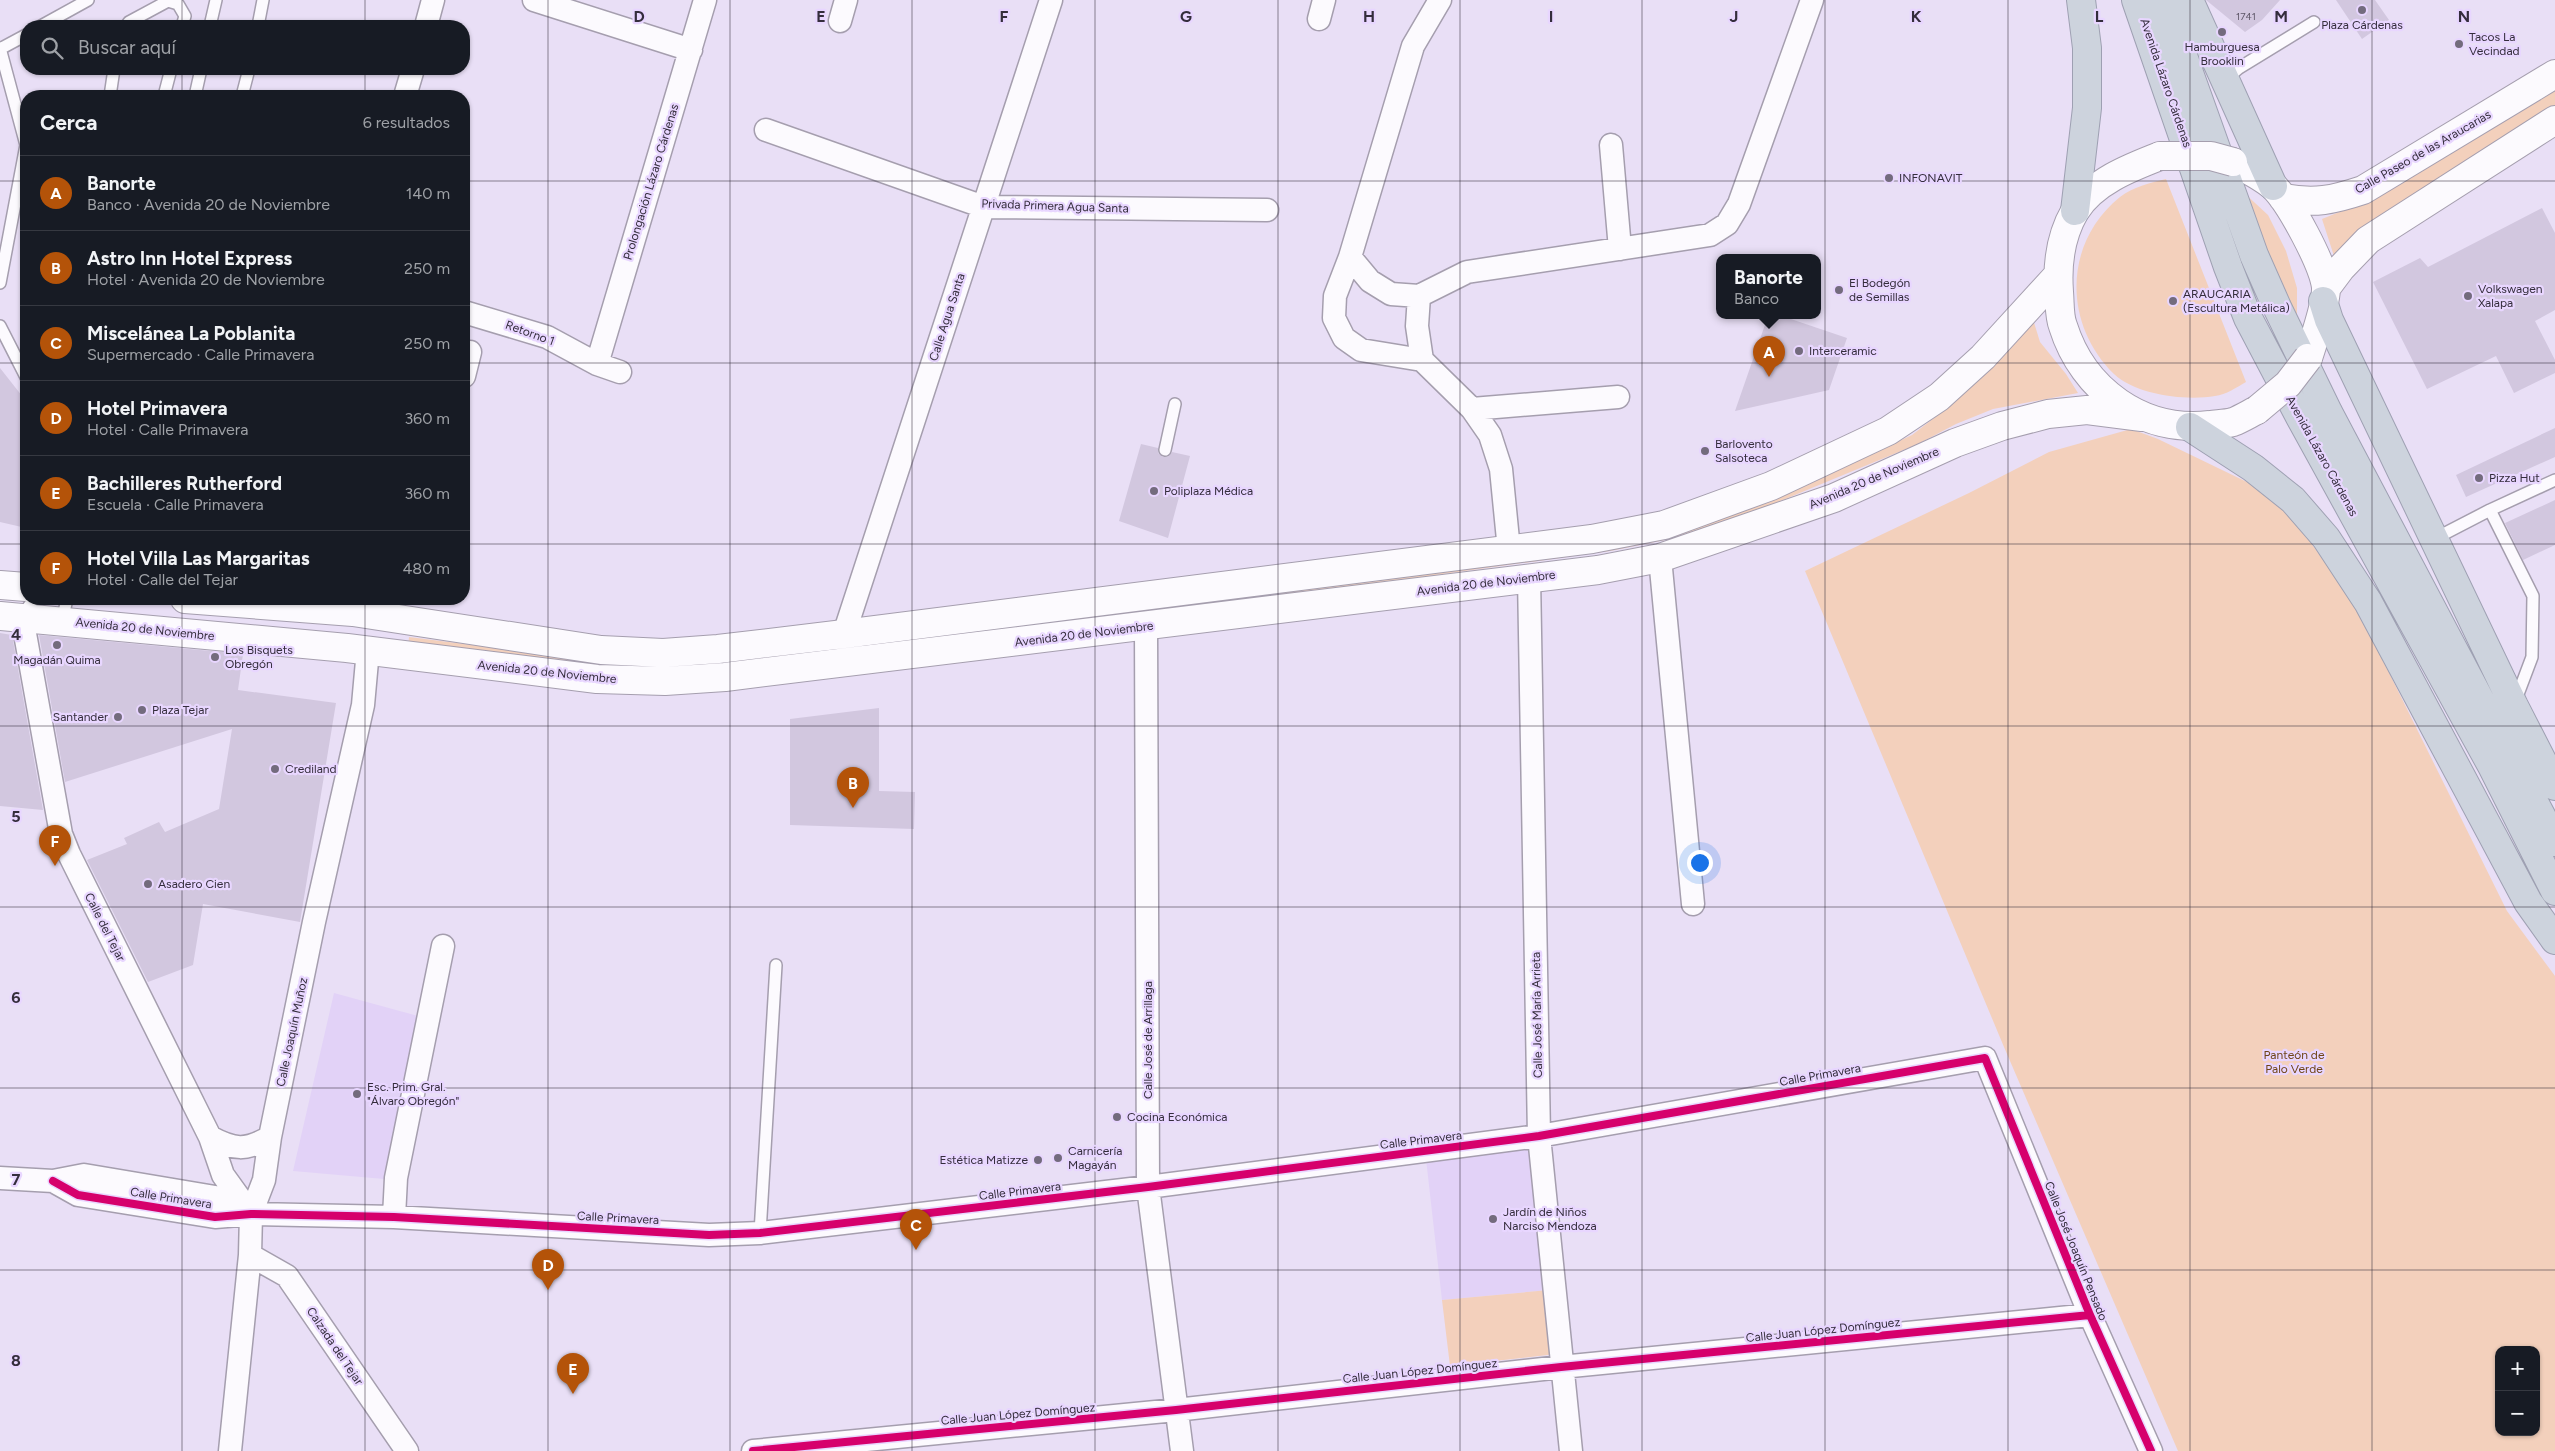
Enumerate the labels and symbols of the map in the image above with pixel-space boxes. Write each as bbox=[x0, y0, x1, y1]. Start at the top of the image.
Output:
marker: Plaza Cárdenas bbox=[2356, 4, 2368, 16]
text: D bbox=[633, 7, 645, 26]
text: E bbox=[816, 7, 826, 26]
text: F bbox=[1000, 7, 1009, 26]
text: G bbox=[1180, 7, 1192, 26]
text: H bbox=[1363, 7, 1375, 26]
text: I bbox=[1549, 7, 1553, 26]
text: J bbox=[1730, 7, 1738, 26]
text: K bbox=[1911, 7, 1922, 26]
text: L bbox=[2095, 7, 2104, 26]
text: M bbox=[2274, 7, 2288, 26]
text: N bbox=[2458, 7, 2470, 26]
house number: 1741 bbox=[2236, 10, 2256, 23]
street label: Avenida Lázaro Cárdenas bbox=[2137, 17, 2195, 150]
place label: Plaza Cárdenas bbox=[2321, 18, 2403, 32]
marker: Hamburguesa Brooklin bbox=[2216, 26, 2228, 38]
place label: Tacos La Vecindad bbox=[2469, 30, 2520, 58]
marker: Tacos La Vecindad bbox=[2453, 38, 2465, 50]
place label: Hamburguesa Brooklin bbox=[2184, 40, 2260, 68]
street label: Prolongación Lázaro Cárdenas bbox=[621, 102, 682, 262]
street label: Calle Paseo de las Araucarias bbox=[2353, 107, 2494, 197]
place label: INFONAVIT bbox=[1899, 171, 1963, 185]
marker: INFONAVIT bbox=[1883, 172, 1895, 184]
street label: Privada Primera Agua Santa bbox=[981, 196, 1129, 216]
street label: Calle Agua Santa bbox=[926, 271, 968, 363]
place label: El Bodegón de Semillas bbox=[1849, 276, 1911, 304]
place label: Volkswagen Xalapa bbox=[2478, 282, 2543, 310]
marker: El Bodegón de Semillas bbox=[1833, 284, 1845, 296]
place label: ARAUCARIA (Escultura Metálica) bbox=[2183, 287, 2290, 315]
marker: Volkswagen Xalapa bbox=[2462, 290, 2474, 302]
marker: ARAUCARIA (Escultura Metálica) bbox=[2167, 295, 2179, 307]
street label: Retorno 1 bbox=[504, 318, 556, 348]
pin: A bbox=[1753, 336, 1785, 377]
place label: Interceramic bbox=[1809, 344, 1877, 358]
marker: Interceramic bbox=[1793, 345, 1805, 357]
street label: Avenida Lázaro Cárdenas bbox=[2283, 393, 2361, 519]
place label: Barlovento Salsoteca bbox=[1715, 437, 1773, 465]
street label: Avenida 20 de Noviembre bbox=[1807, 444, 1941, 512]
marker: Barlovento Salsoteca bbox=[1699, 445, 1711, 457]
place label: Pizza Hut bbox=[2489, 471, 2540, 485]
marker: Pizza Hut bbox=[2473, 472, 2485, 484]
place label: Poliplaza Médica bbox=[1164, 484, 1253, 498]
marker: Poliplaza Médica bbox=[1148, 485, 1160, 497]
street label: Avenida 20 de Noviembre bbox=[1416, 567, 1557, 598]
street label: Avenida 20 de Noviembre bbox=[75, 615, 216, 643]
street label: Avenida 20 de Noviembre bbox=[1014, 618, 1155, 649]
text: 4 bbox=[11, 625, 21, 644]
marker: Magadán Quima bbox=[51, 639, 63, 651]
place label: Los Bisquets Obregón bbox=[225, 643, 293, 671]
marker: Los Bisquets Obregón bbox=[209, 651, 221, 663]
place label: Magadán Quima bbox=[13, 653, 101, 667]
street label: Avenida 20 de Noviembre bbox=[477, 658, 618, 686]
place label: Plaza Tejar bbox=[152, 703, 209, 717]
marker: Plaza Tejar bbox=[136, 704, 148, 716]
place label: Santander bbox=[53, 710, 108, 724]
marker: Santander bbox=[112, 711, 124, 723]
place label: Crediland bbox=[285, 762, 337, 776]
marker: Crediland bbox=[269, 763, 281, 775]
pin: B bbox=[837, 767, 869, 808]
text: 5 bbox=[11, 807, 21, 826]
pin: F bbox=[39, 825, 71, 866]
your location bbox=[1687, 850, 1713, 876]
place label: Asadero Cien bbox=[158, 877, 230, 891]
marker: Asadero Cien bbox=[142, 878, 154, 890]
street label: Calle del Tejar bbox=[82, 891, 128, 963]
street label: Calle José María Arrieta bbox=[1529, 952, 1545, 1078]
street label: Calle Joaquín Muñoz bbox=[274, 976, 310, 1088]
street label: Calle José de Arrillaga bbox=[1141, 981, 1155, 1099]
text: 6 bbox=[11, 988, 21, 1007]
park label: Panteón de Palo Verde bbox=[2264, 1048, 2325, 1076]
street label: Calle Primavera bbox=[1778, 1061, 1862, 1089]
place label: Esc. Prim. Gral. "Álvaro Obregón" bbox=[367, 1080, 459, 1108]
marker: Esc. Prim. Gral. "Álvaro Obregón" bbox=[351, 1088, 363, 1100]
place label: Cocina Económica bbox=[1127, 1110, 1228, 1124]
marker: Cocina Económica bbox=[1111, 1111, 1123, 1123]
street label: Calle Primavera bbox=[1379, 1128, 1463, 1152]
place label: Carnicería Magayán bbox=[1068, 1144, 1122, 1172]
marker: Carnicería Magayán bbox=[1052, 1152, 1064, 1164]
place label: Estética Matizze bbox=[939, 1153, 1028, 1167]
marker: Estética Matizze bbox=[1032, 1154, 1044, 1166]
text: 7 bbox=[12, 1170, 21, 1189]
street label: Calle Primavera bbox=[978, 1179, 1062, 1203]
street label: Calle José Joaquín Pensado bbox=[2042, 1179, 2110, 1323]
street label: Calle Primavera bbox=[129, 1185, 213, 1211]
place label: Jardín de Niños Narciso Mendoza bbox=[1503, 1205, 1597, 1233]
street label: Calle Primavera bbox=[576, 1209, 660, 1227]
pin: C bbox=[900, 1209, 932, 1250]
marker: Jardín de Niños Narciso Mendoza bbox=[1487, 1213, 1499, 1225]
pin: D bbox=[532, 1249, 564, 1290]
street label: Calzada del Tejar bbox=[304, 1305, 366, 1387]
street label: Calle Juan López Domínguez bbox=[1745, 1315, 1901, 1345]
text: 8 bbox=[11, 1351, 21, 1370]
pin: E bbox=[557, 1353, 589, 1394]
street label: Calle Juan López Domínguez bbox=[1342, 1356, 1498, 1386]
street label: Calle Juan López Domínguez bbox=[940, 1400, 1096, 1428]

